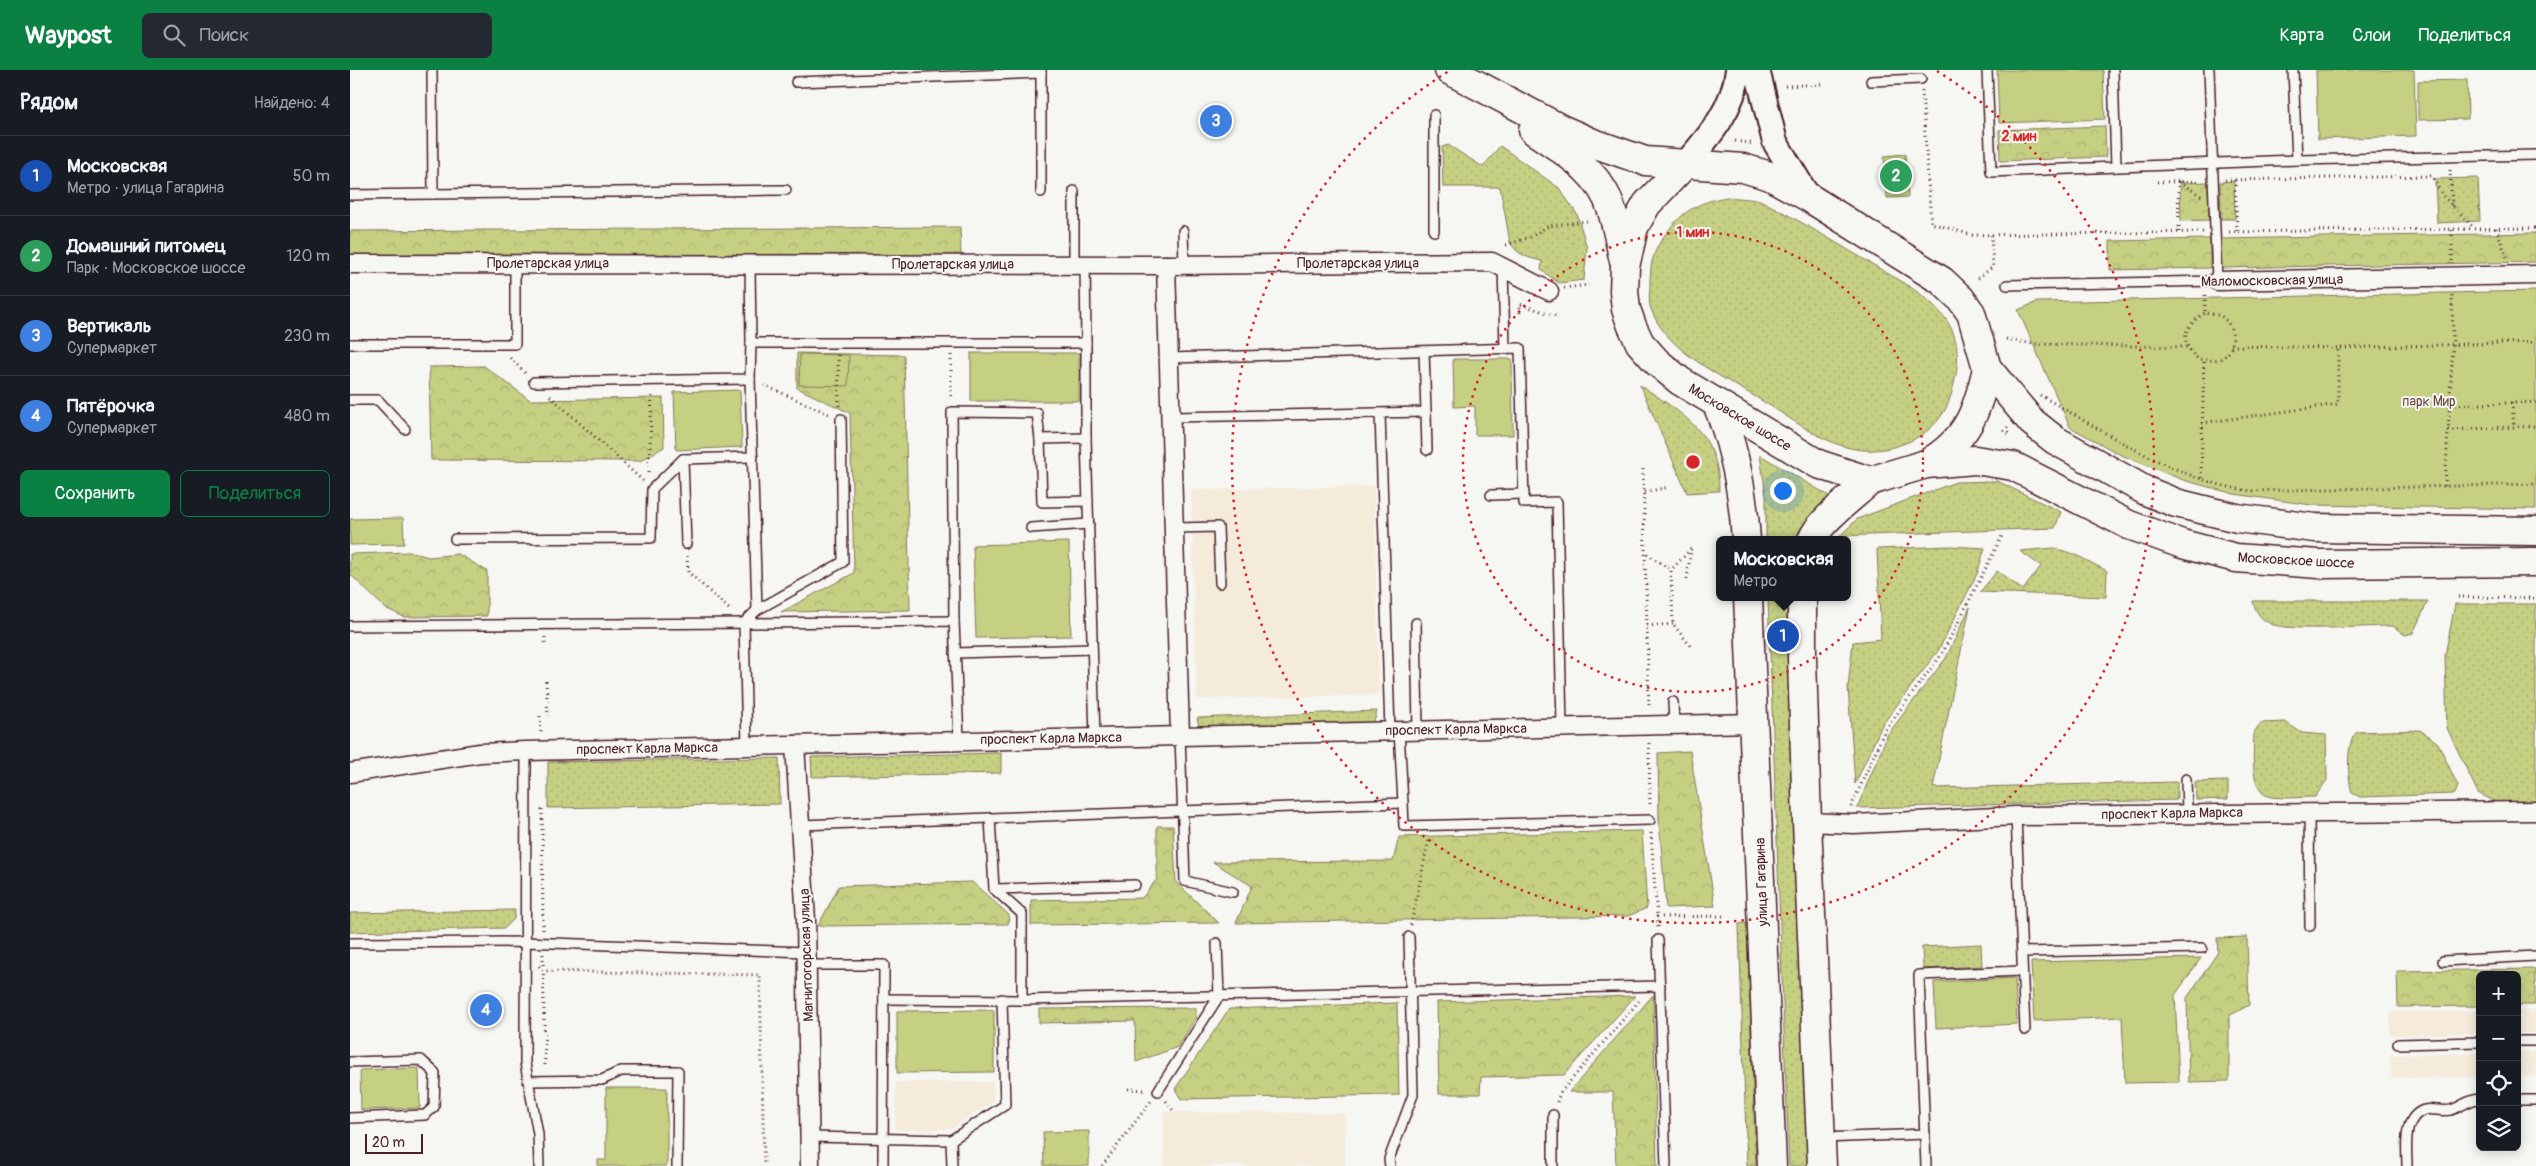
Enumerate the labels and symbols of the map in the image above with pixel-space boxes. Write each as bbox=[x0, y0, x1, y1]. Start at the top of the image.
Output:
pin: 3 bbox=[1200, 102, 1232, 140]
text: 2 мин bbox=[2001, 127, 2037, 146]
pin: 2 bbox=[1880, 157, 1912, 195]
text: 1 мин bbox=[1676, 223, 1710, 242]
street label: Пролетарская улица bbox=[487, 255, 609, 272]
street label: Пролетарская улица bbox=[1297, 255, 1419, 272]
street label: Пролетарская улица bbox=[892, 256, 1014, 273]
street label: Маломосковская улица bbox=[2201, 271, 2343, 290]
street label: Московское шоссе bbox=[1685, 380, 1794, 455]
park label: парк Мир bbox=[2402, 393, 2456, 410]
centre of rings bbox=[1684, 453, 1702, 471]
your location bbox=[1770, 478, 1796, 504]
street label: Московское шоссе bbox=[2237, 549, 2355, 572]
pin: 1 bbox=[1767, 617, 1799, 655]
street label: проспект Карла Маркса bbox=[1385, 720, 1527, 739]
street label: проспект Карла Маркса bbox=[980, 729, 1122, 748]
street label: проспект Карла Маркса bbox=[576, 739, 718, 758]
street label: проспект Карла Маркса bbox=[2101, 804, 2243, 823]
street label: улица Гагарина bbox=[1751, 837, 1772, 928]
street label: Магнитогорская улица bbox=[796, 888, 817, 1022]
pin: 4 bbox=[470, 991, 502, 1029]
scale bar bbox=[365, 1131, 422, 1154]

